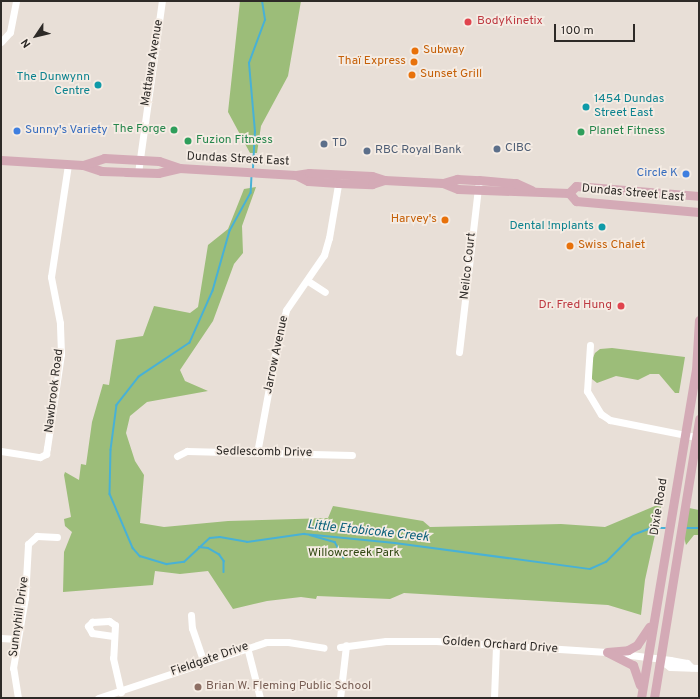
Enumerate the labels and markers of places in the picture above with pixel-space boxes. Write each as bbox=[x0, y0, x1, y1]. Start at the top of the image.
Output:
place label: BodyKinetix bbox=[477, 15, 543, 29]
marker: BodyKinetix bbox=[462, 16, 474, 28]
place label: Subway bbox=[423, 44, 465, 58]
marker: Subway bbox=[410, 46, 420, 56]
place label: Thaï Express bbox=[338, 55, 406, 69]
marker: Thaï Express bbox=[409, 57, 419, 67]
place label: Sunset Grill bbox=[420, 68, 482, 82]
marker: Sunset Grill bbox=[407, 70, 417, 80]
place label: The Dunwynn Centre bbox=[16, 71, 90, 99]
marker: The Dunwynn Centre bbox=[93, 80, 103, 90]
place label: 1454 Dundas Street East bbox=[594, 93, 664, 121]
marker: 1454 Dundas Street East bbox=[581, 102, 591, 112]
place label: The Forge bbox=[113, 123, 166, 137]
place label: Sunny's Variety bbox=[25, 124, 108, 138]
marker: The Forge bbox=[169, 125, 179, 135]
place label: Planet Fitness bbox=[589, 125, 665, 139]
marker: Sunny's Variety bbox=[12, 126, 22, 136]
marker: Planet Fitness bbox=[576, 127, 586, 137]
place label: Fuzion Fitness bbox=[196, 134, 273, 148]
marker: Fuzion Fitness bbox=[183, 136, 193, 146]
place label: TD bbox=[332, 137, 347, 151]
marker: TD bbox=[319, 139, 329, 149]
place label: CIBC bbox=[505, 142, 532, 156]
place label: RBC Royal Bank bbox=[375, 144, 462, 158]
marker: CIBC bbox=[492, 144, 502, 154]
marker: RBC Royal Bank bbox=[362, 146, 372, 156]
place label: Circle K bbox=[636, 167, 678, 181]
marker: Circle K bbox=[681, 169, 691, 179]
place label: Harvey's bbox=[391, 213, 437, 227]
marker: Harvey's bbox=[440, 215, 450, 225]
place label: Dental !mplants bbox=[509, 220, 594, 234]
marker: Dental !mplants bbox=[597, 222, 607, 232]
place label: Swiss Chalet bbox=[578, 239, 645, 253]
marker: Swiss Chalet bbox=[565, 241, 575, 251]
place label: Dr. Fred Hung bbox=[539, 299, 612, 313]
marker: Dr. Fred Hung bbox=[615, 300, 627, 312]
place label: Brian W. Fleming Public School bbox=[206, 680, 371, 694]
marker: Brian W. Fleming Public School bbox=[193, 682, 203, 692]

